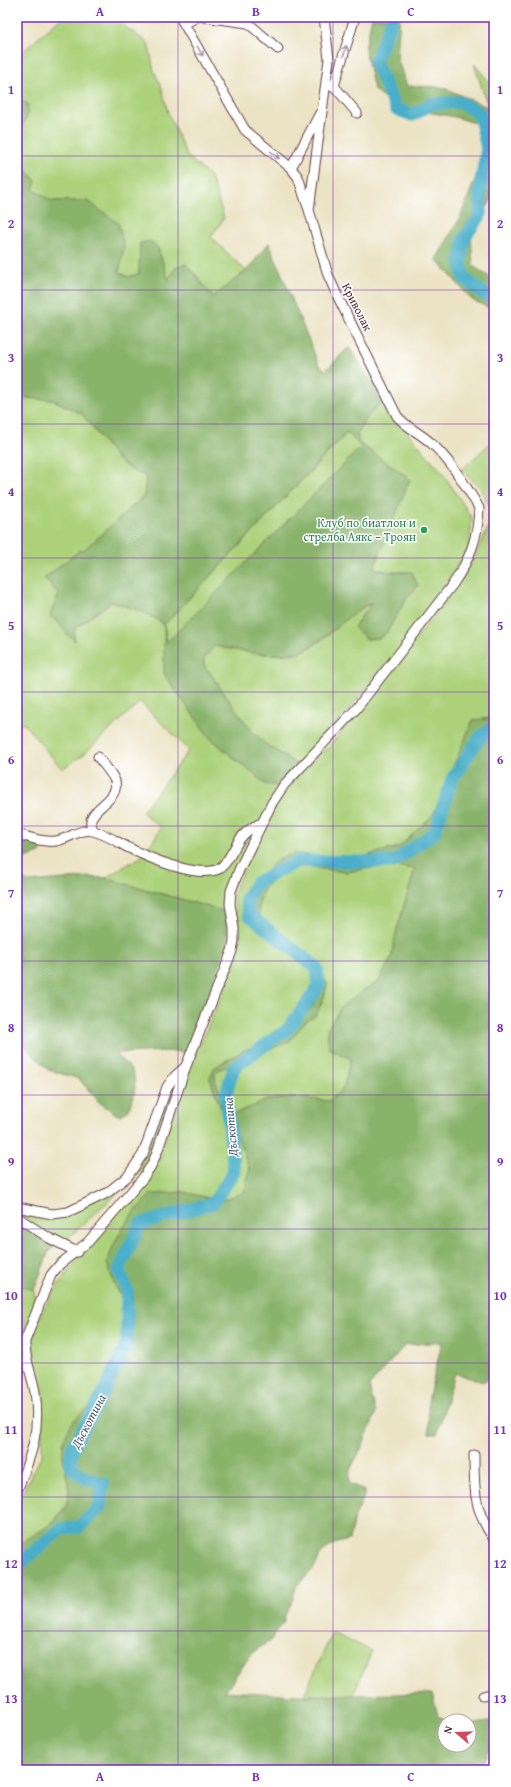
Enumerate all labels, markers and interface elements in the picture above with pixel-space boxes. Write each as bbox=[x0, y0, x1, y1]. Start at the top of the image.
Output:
text: A bbox=[96, 2, 105, 21]
text: B bbox=[252, 2, 260, 21]
text: C bbox=[407, 2, 415, 21]
one-way arrow bbox=[196, 45, 204, 57]
one-way arrow bbox=[342, 45, 349, 58]
text: 1 bbox=[8, 80, 14, 99]
text: 1 bbox=[497, 80, 503, 99]
one-way arrow bbox=[269, 151, 280, 160]
text: 2 bbox=[8, 214, 15, 233]
text: 2 bbox=[497, 214, 504, 233]
street label: Криволак bbox=[338, 280, 377, 334]
text: 3 bbox=[8, 348, 14, 367]
text: 3 bbox=[497, 348, 503, 367]
text: 4 bbox=[8, 482, 15, 501]
text: 4 bbox=[497, 482, 504, 501]
place label: Клуб по биатлон и стрелба Аякс – Троян bbox=[303, 514, 416, 545]
marker: Клуб по биатлон и стрелба Аякс – Троян bbox=[419, 525, 429, 535]
text: 5 bbox=[8, 616, 15, 635]
text: 5 bbox=[497, 616, 504, 635]
text: 6 bbox=[8, 750, 15, 769]
text: 6 bbox=[497, 750, 504, 769]
text: 7 bbox=[8, 884, 15, 903]
text: 7 bbox=[497, 884, 504, 903]
text: 8 bbox=[8, 1018, 15, 1037]
text: 8 bbox=[497, 1018, 504, 1037]
water label: Дъскотина bbox=[218, 1097, 243, 1158]
text: 9 bbox=[8, 1152, 15, 1171]
text: 9 bbox=[497, 1152, 504, 1171]
text: 10 bbox=[4, 1286, 18, 1305]
text: 10 bbox=[493, 1286, 507, 1305]
water label: Дъскотина bbox=[66, 1391, 111, 1453]
text: 11 bbox=[4, 1420, 18, 1439]
text: 11 bbox=[493, 1420, 507, 1439]
text: 12 bbox=[4, 1554, 18, 1573]
text: 12 bbox=[493, 1554, 507, 1573]
text: 13 bbox=[4, 1689, 18, 1708]
text: 13 bbox=[493, 1689, 507, 1708]
north arrow bbox=[437, 1713, 477, 1753]
text: N bbox=[439, 1723, 457, 1736]
text: A bbox=[96, 1767, 105, 1786]
text: B bbox=[252, 1767, 260, 1786]
text: C bbox=[407, 1767, 415, 1786]

